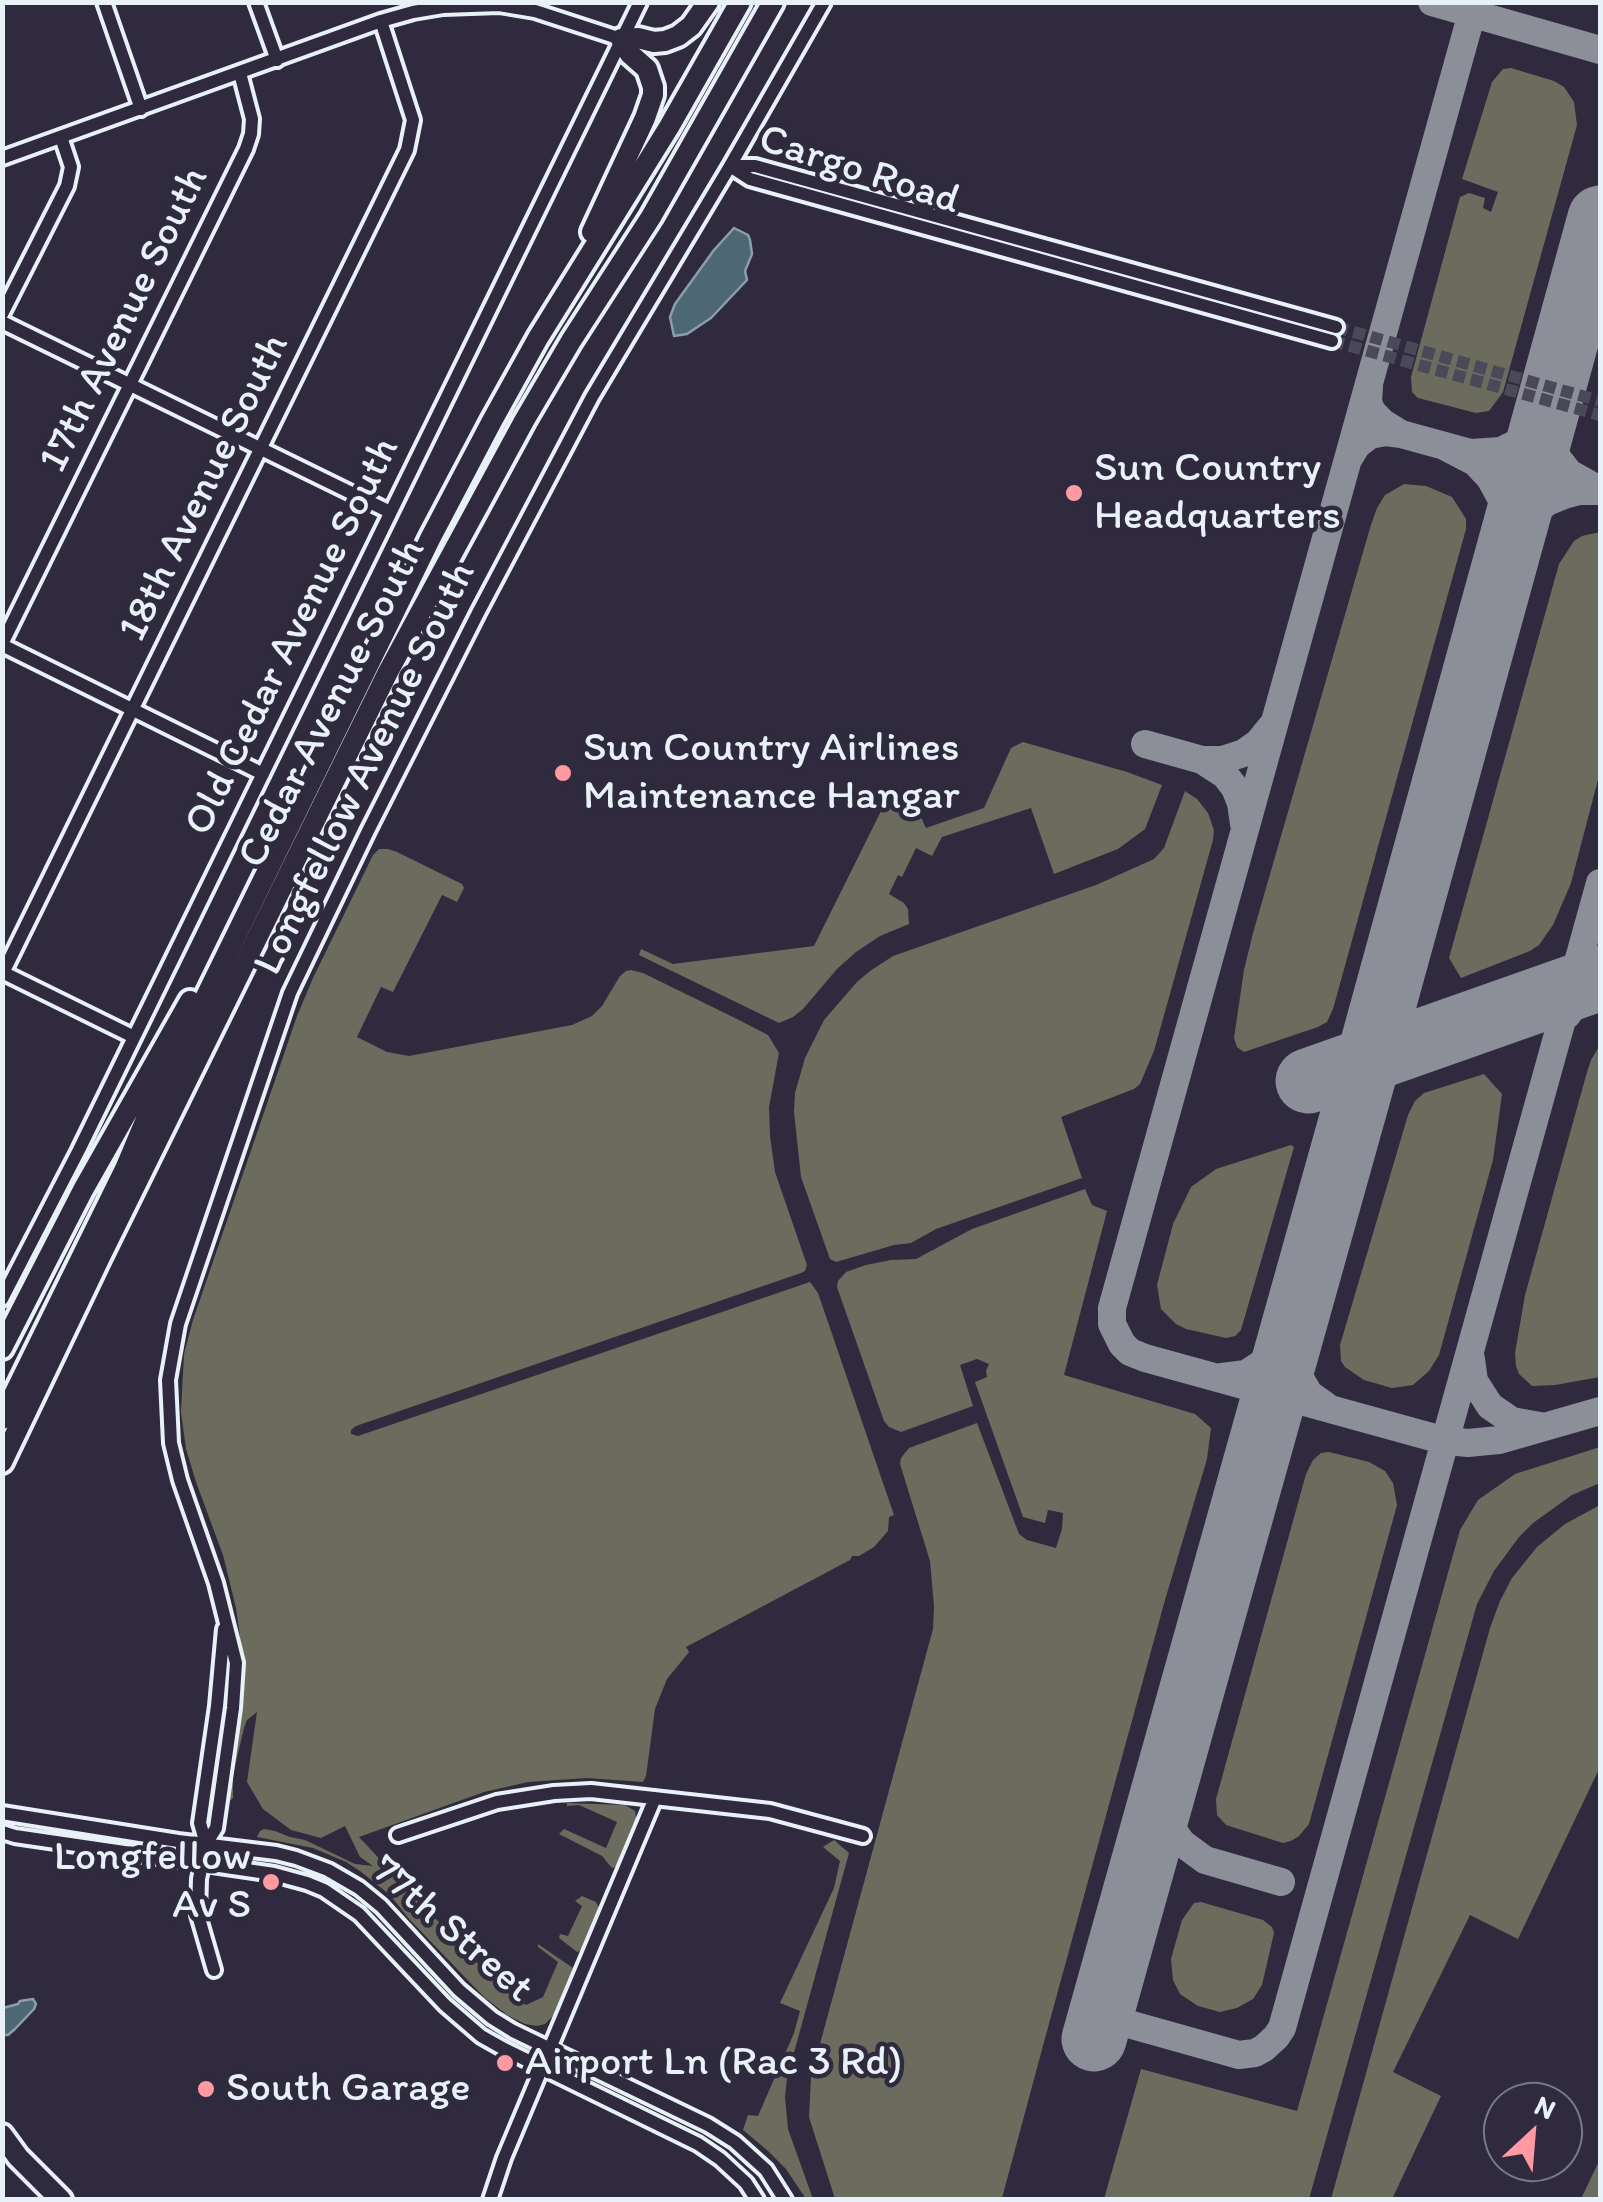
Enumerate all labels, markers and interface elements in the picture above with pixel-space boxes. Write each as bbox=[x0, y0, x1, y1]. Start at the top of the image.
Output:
street label: Cargo Road bbox=[752, 115, 966, 227]
street label: 17th Avenue South bbox=[29, 159, 221, 481]
street label: 18th Avenue South bbox=[109, 326, 301, 650]
street label: Old Cedar Avenue South bbox=[175, 430, 411, 844]
place label: Sun Country Headquarters bbox=[1094, 444, 1341, 542]
marker: Sun Country Headquarters bbox=[1063, 482, 1085, 504]
street label: Cedar Avenue South bbox=[228, 531, 438, 877]
street label: Longfellow Avenue South bbox=[244, 554, 488, 984]
place label: Sun Country Airlines Maintenance Hangar bbox=[583, 724, 960, 822]
marker: Sun Country Airlines Maintenance Hangar bbox=[552, 762, 574, 784]
place label: Longfellow Av S bbox=[54, 1833, 251, 1932]
street label: 77th Street bbox=[359, 1846, 543, 2014]
marker: Longfellow Av S bbox=[260, 1871, 282, 1893]
place label: Airport Ln (Rac 3 Rd) bbox=[525, 2038, 902, 2088]
marker: Airport Ln (Rac 3 Rd) bbox=[494, 2052, 516, 2074]
place label: South Garage bbox=[226, 2064, 471, 2114]
marker: South Garage bbox=[195, 2078, 217, 2100]
north arrow bbox=[1483, 2082, 1583, 2182]
text: N bbox=[1529, 2087, 1561, 2126]

